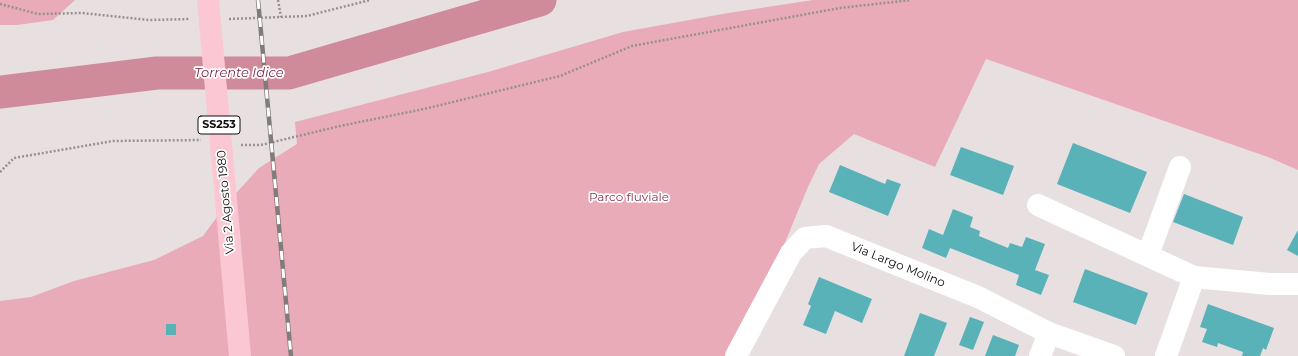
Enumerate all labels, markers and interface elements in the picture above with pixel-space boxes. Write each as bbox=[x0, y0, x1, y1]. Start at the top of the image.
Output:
water label: Torrente Idice bbox=[194, 65, 284, 81]
road number: SS253 bbox=[198, 116, 240, 134]
street label: Via 2 Agosto 1980 bbox=[214, 149, 238, 255]
park label: Parco fluviale bbox=[589, 190, 669, 204]
street label: Via Largo Molino bbox=[849, 240, 947, 290]

